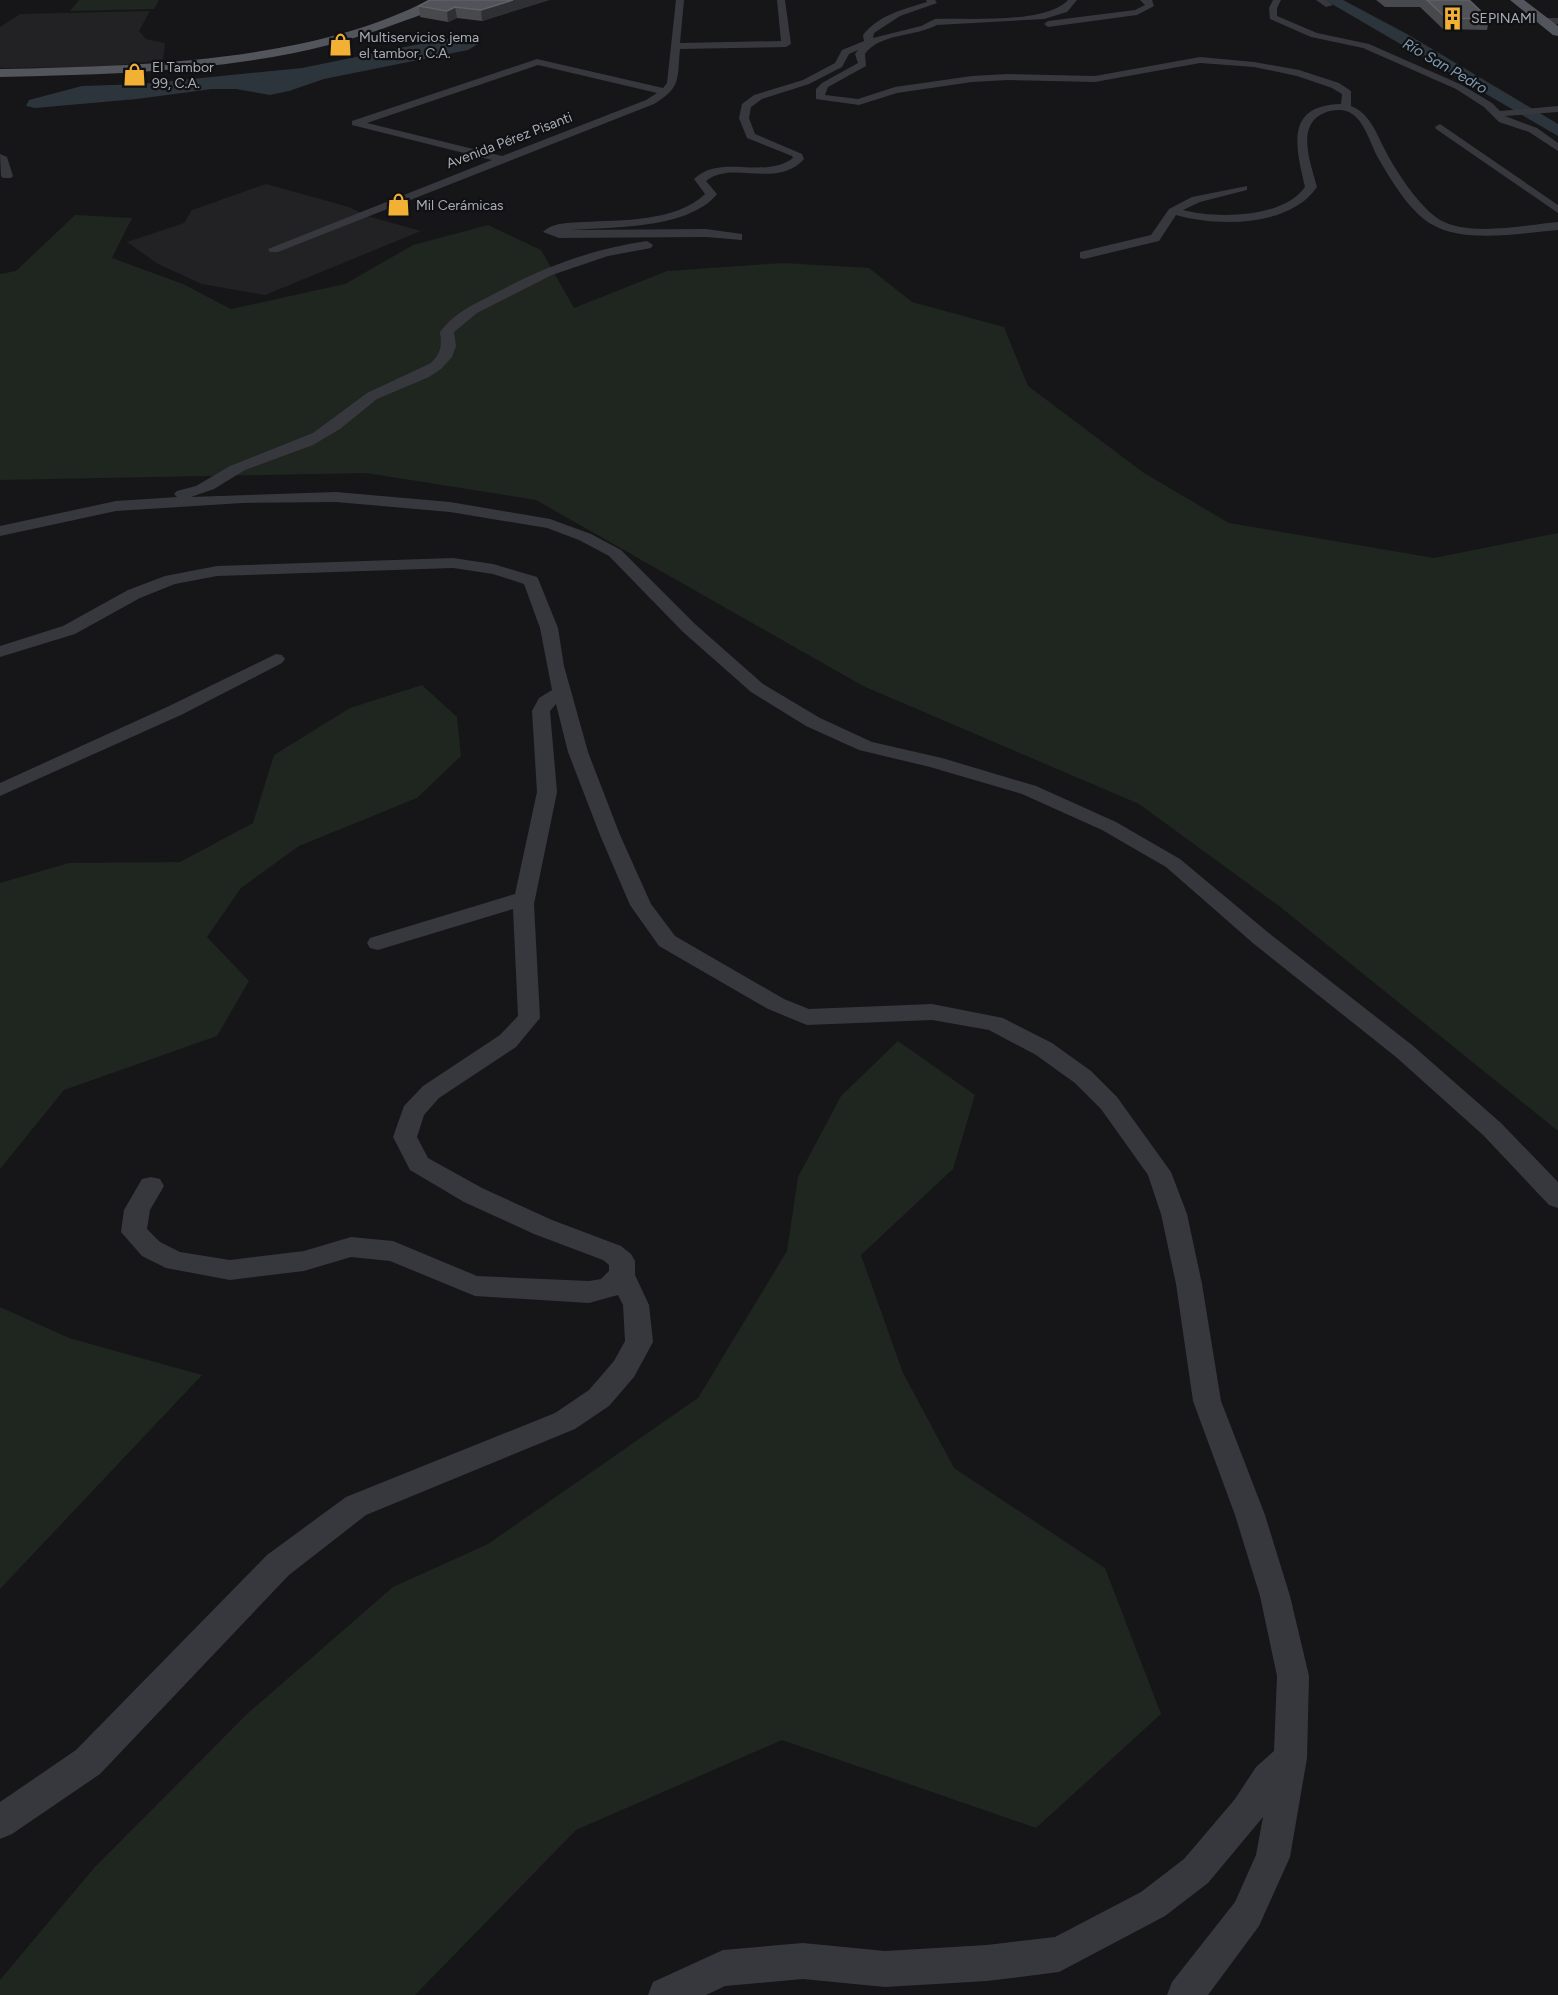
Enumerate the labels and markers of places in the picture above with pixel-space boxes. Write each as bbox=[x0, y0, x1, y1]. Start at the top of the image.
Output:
building icon: SEPINAMI bbox=[1440, 5, 1466, 31]
place label: SEPINAMI bbox=[1471, 10, 1536, 27]
place label: Multiservicios jema el tambor, C.A. bbox=[359, 29, 479, 62]
shop icon: Multiservicios jema el tambor, C.A. bbox=[328, 32, 354, 58]
place label: El Tambor 99, C.A. bbox=[152, 59, 214, 92]
shop icon: El Tambor 99, C.A. bbox=[121, 62, 147, 88]
shop icon: Mil Cerámicas bbox=[385, 192, 411, 218]
place label: Mil Cerámicas bbox=[416, 197, 504, 214]

